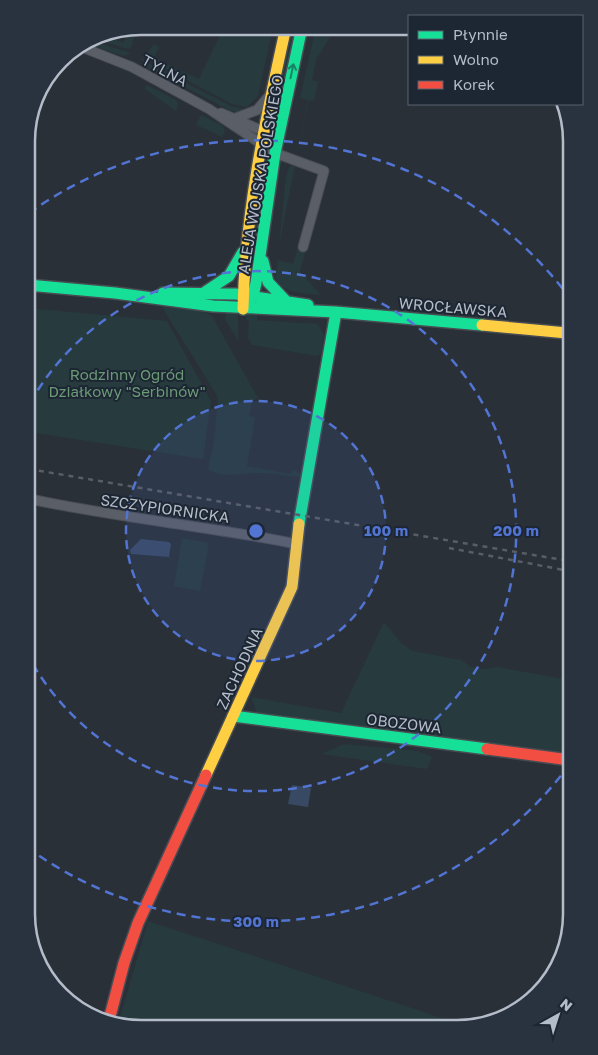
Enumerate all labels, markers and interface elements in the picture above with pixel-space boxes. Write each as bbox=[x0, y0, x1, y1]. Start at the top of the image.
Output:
legend bbox=[408, 15, 583, 105]
text: Płynnie bbox=[453, 25, 508, 43]
street label: TYLNA bbox=[139, 50, 191, 90]
text: Wolno bbox=[453, 50, 499, 68]
one-way arrow bbox=[288, 64, 297, 80]
street label: ALEJA WOJSKA POLSKIEGO bbox=[234, 73, 286, 275]
text: Korek bbox=[453, 75, 495, 93]
street label: WROCŁAWSKA bbox=[398, 293, 508, 321]
park label: Rodzinny Ogród Działkowy "Serbinów" bbox=[49, 365, 206, 400]
street label: SZCZYPIORNICKA bbox=[99, 490, 231, 526]
text: 100 m bbox=[364, 521, 408, 539]
text: 200 m bbox=[493, 521, 539, 539]
centre of rings bbox=[247, 522, 265, 540]
street label: ZACHODNIA bbox=[212, 624, 266, 712]
street label: OBOZOWA bbox=[365, 709, 443, 737]
text: 300 m bbox=[233, 912, 279, 930]
north arrow bbox=[533, 990, 583, 1040]
text: N bbox=[557, 995, 576, 1014]

